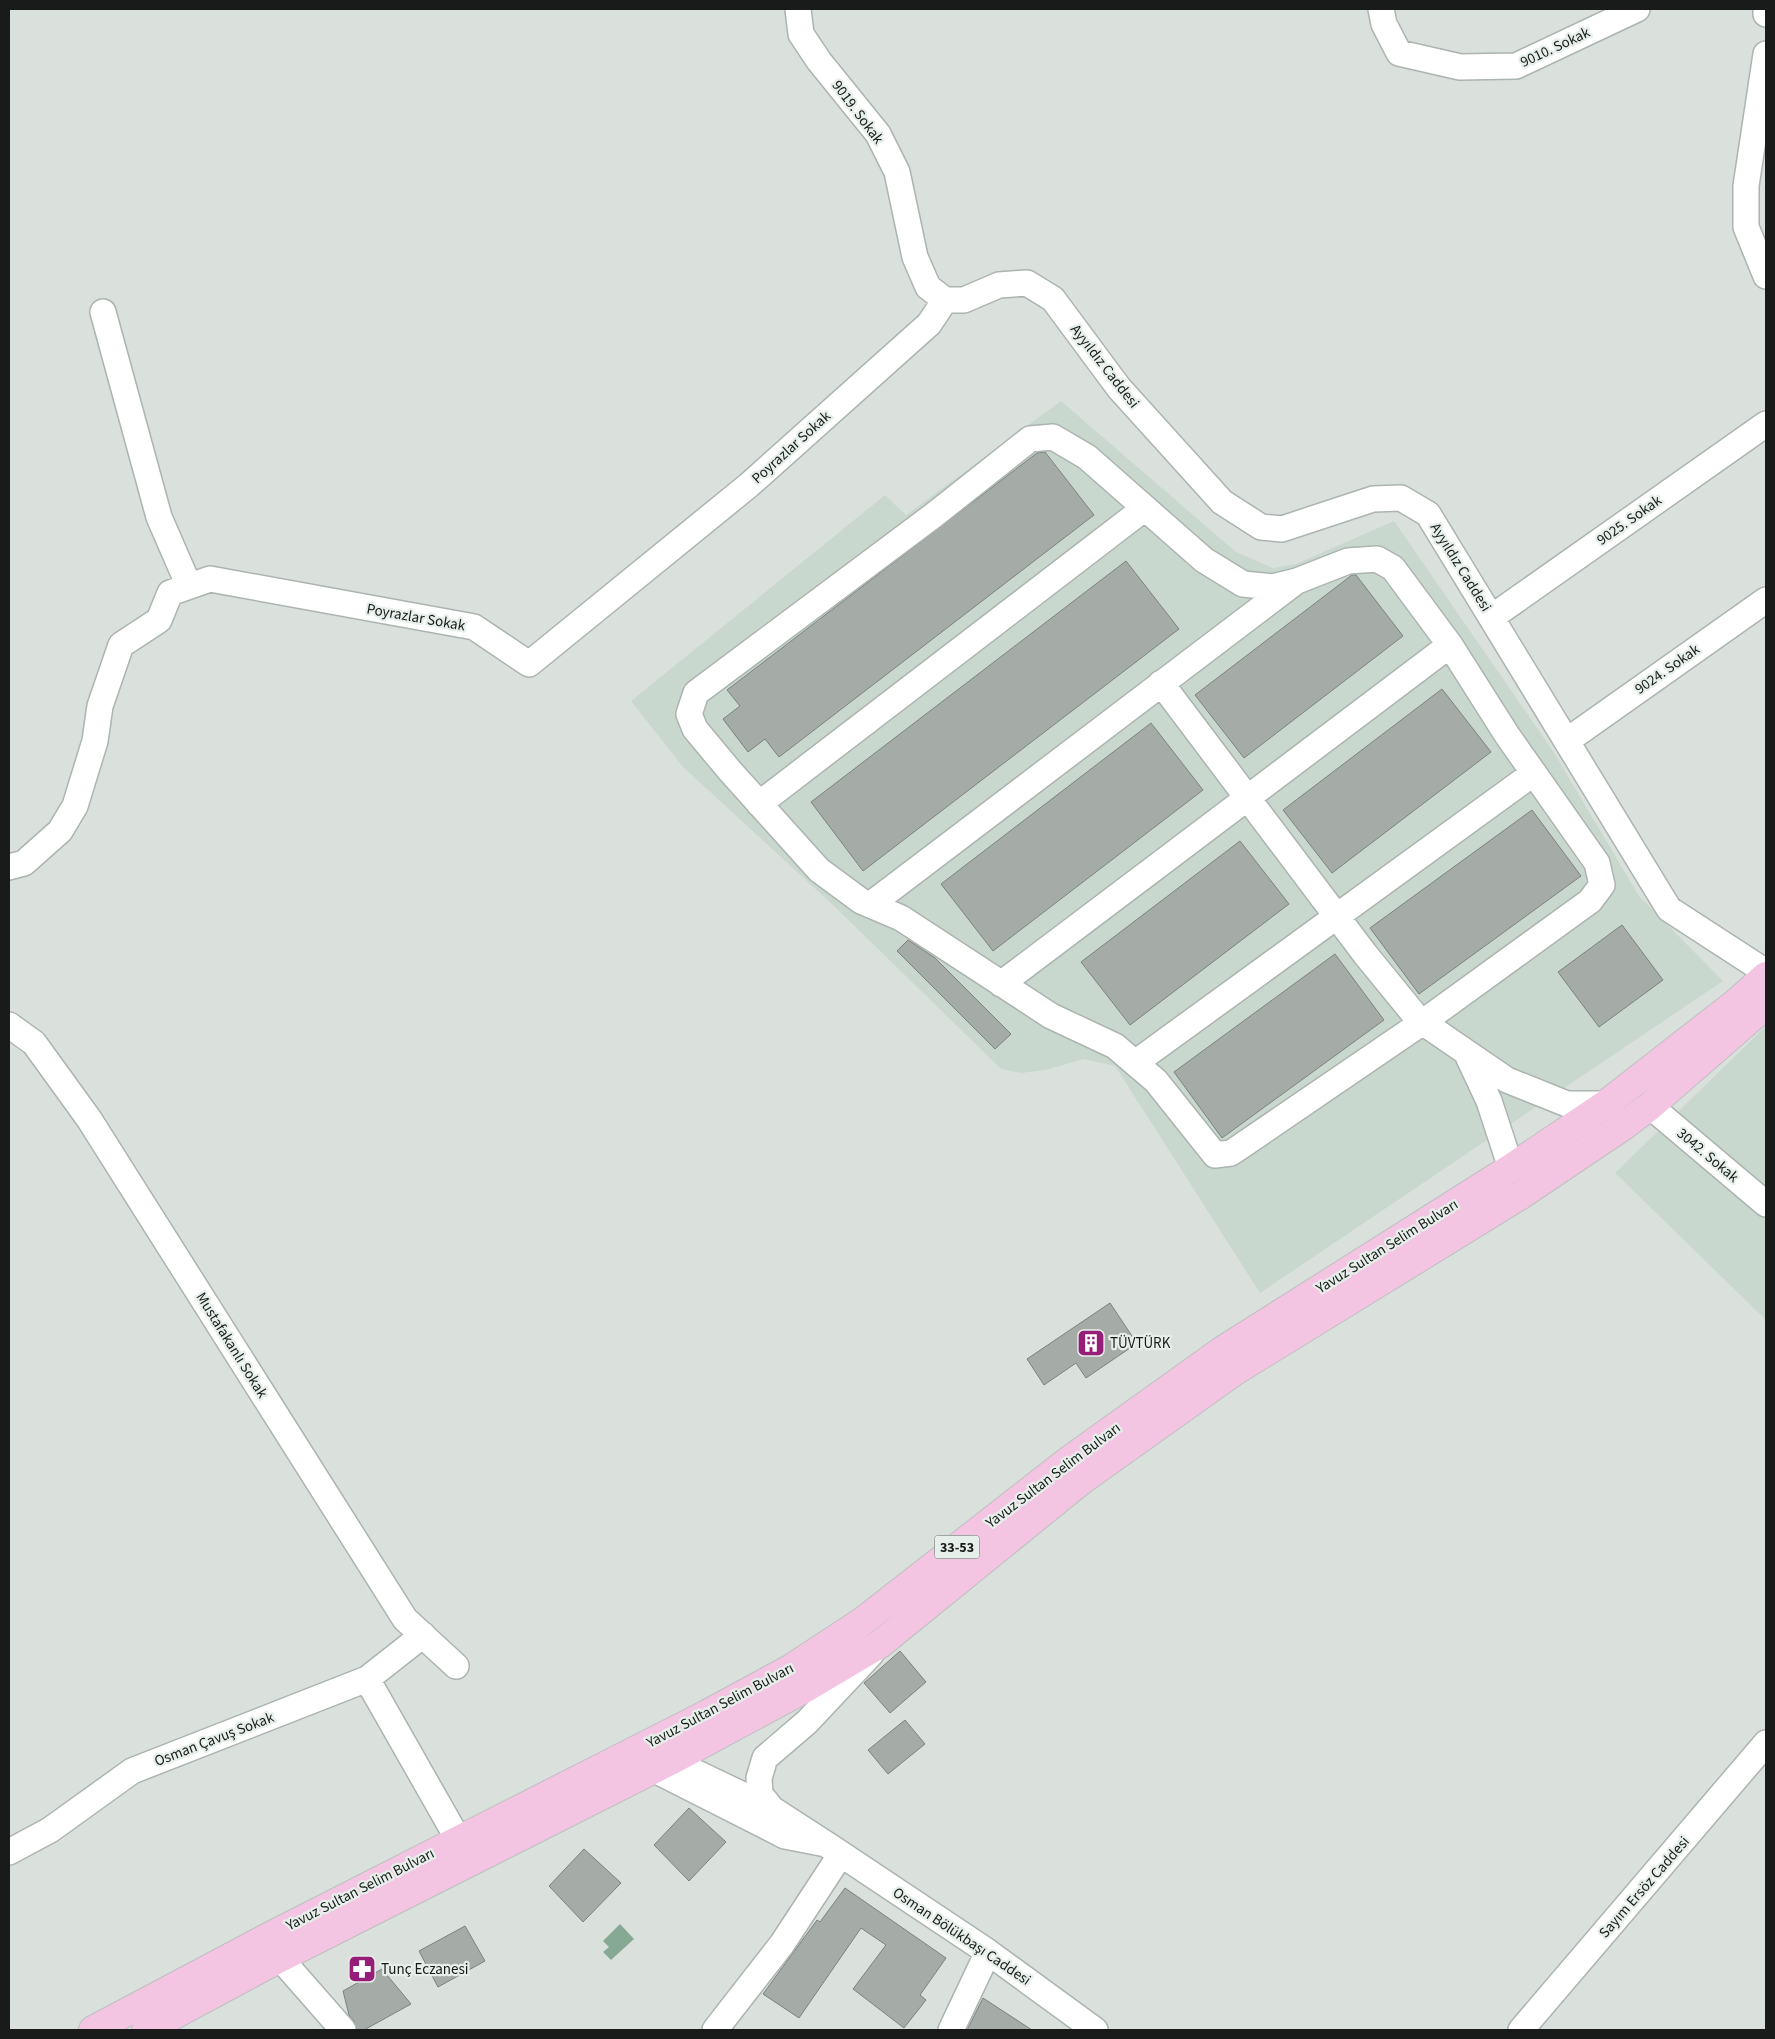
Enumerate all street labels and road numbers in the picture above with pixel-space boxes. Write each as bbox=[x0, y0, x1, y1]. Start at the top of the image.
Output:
street label: 9010. Sokak bbox=[1517, 22, 1594, 73]
street label: 9019. Sokak bbox=[827, 76, 889, 149]
street label: Ayyıldız Caddesi bbox=[1065, 320, 1144, 413]
street label: Poyrazlar Sokak bbox=[747, 406, 836, 489]
street label: 9025. Sokak bbox=[1593, 490, 1666, 551]
street label: Ayyıldız Caddesi bbox=[1425, 519, 1496, 616]
street label: Poyrazlar Sokak bbox=[365, 598, 468, 637]
street label: 9024. Sokak bbox=[1631, 639, 1704, 700]
street label: 3042. Sokak bbox=[1672, 1123, 1744, 1188]
street label: Yavuz Sultan Selim Bulvarı bbox=[1311, 1194, 1462, 1299]
street label: Mustafakanlı Sokak bbox=[191, 1288, 273, 1403]
street label: Yavuz Sultan Selim Bulvarı bbox=[981, 1418, 1125, 1534]
road number: 33-53 bbox=[934, 1535, 980, 1558]
street label: Yavuz Sultan Selim Bulvarı bbox=[642, 1658, 798, 1754]
street label: Osman Çavuş Sokak bbox=[151, 1707, 277, 1772]
street label: Sayım Ersöz Caddesi bbox=[1594, 1832, 1695, 1943]
street label: Yavuz Sultan Selim Bulvarı bbox=[281, 1843, 438, 1937]
street label: Osman Bölükbaşı Caddesi bbox=[888, 1882, 1035, 1991]

